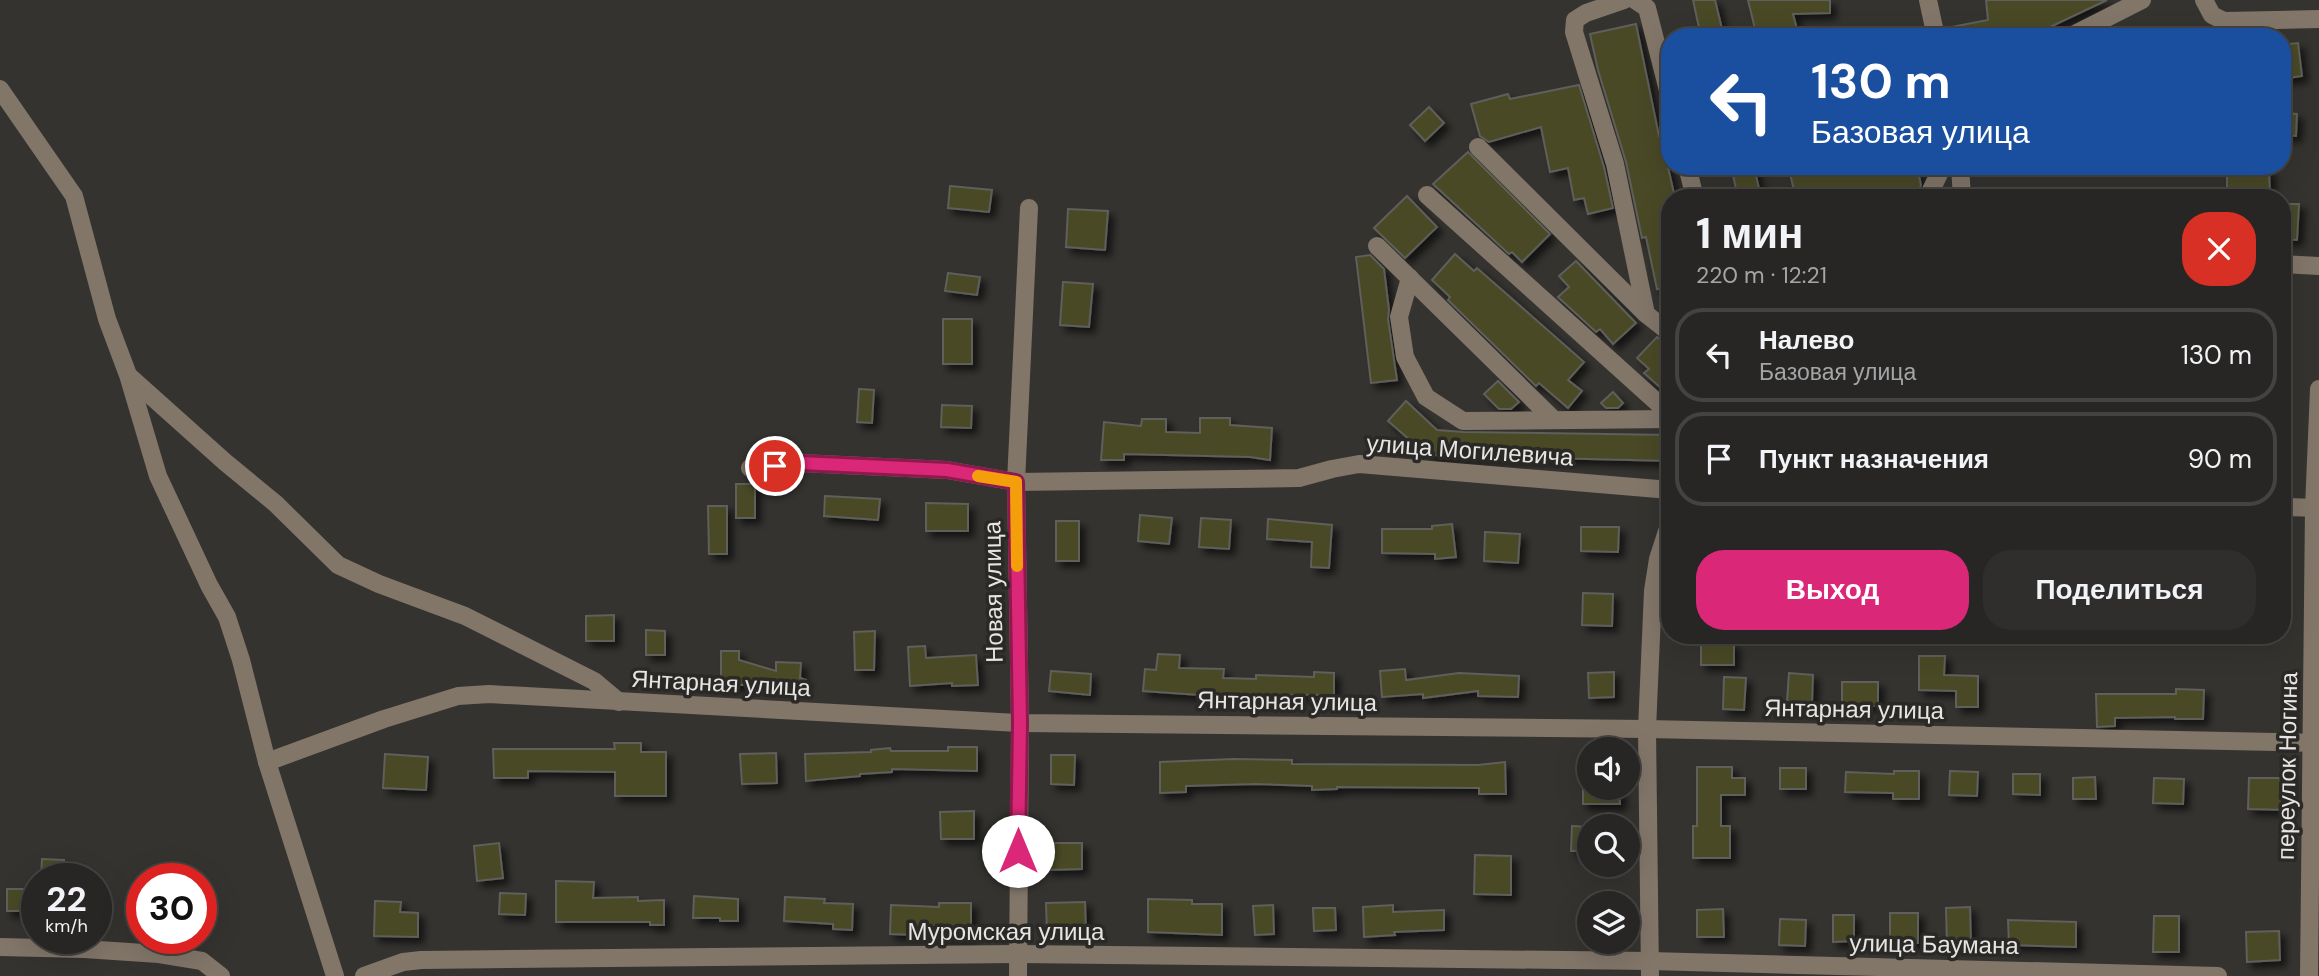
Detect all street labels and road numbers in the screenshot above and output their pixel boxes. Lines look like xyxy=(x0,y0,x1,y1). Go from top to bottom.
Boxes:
street label: улица Могилевича xyxy=(1365,427,1575,473)
street label: Новая улица xyxy=(976,520,1010,663)
street label: Янтарная улица xyxy=(630,663,812,703)
street label: переулок Ногина xyxy=(2270,671,2304,860)
street label: Янтарная улица xyxy=(1197,684,1378,718)
street label: Янтарная улица xyxy=(1764,692,1945,726)
street label: Муромская улица xyxy=(908,916,1105,947)
street label: улица Баумана xyxy=(1849,927,2020,961)

